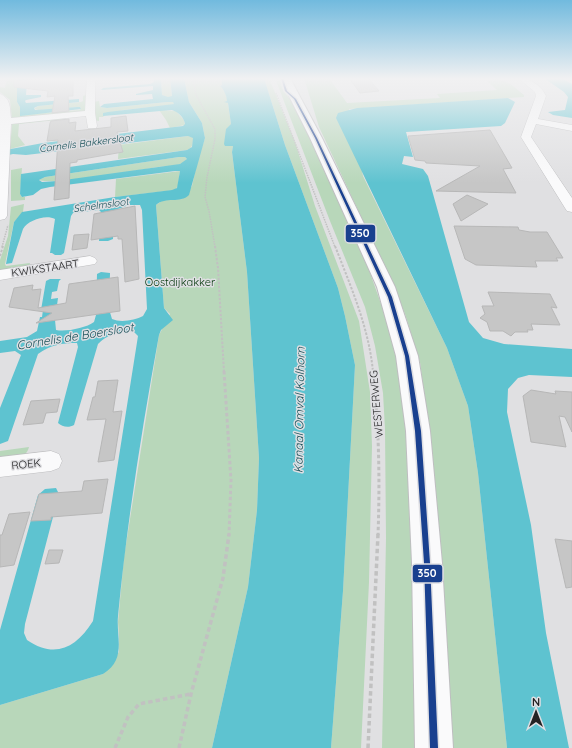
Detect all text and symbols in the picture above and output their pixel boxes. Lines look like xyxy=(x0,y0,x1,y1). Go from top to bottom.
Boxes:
water label: Cornelis Bakkersloot xyxy=(38,131,135,155)
water label: Schelmsloot xyxy=(72,194,131,215)
line badge: 350 xyxy=(345,224,376,243)
text: 350 xyxy=(351,226,370,240)
street label: KWIKSTAART xyxy=(10,256,80,280)
park label: Oostdijkakker xyxy=(145,275,216,289)
water label: Cornelis de Boersloot xyxy=(15,319,136,353)
water label: Kanaal Omval Kolhorn xyxy=(290,346,308,473)
street label: WESTERWEG xyxy=(366,370,386,438)
street label: ROEK xyxy=(11,456,41,472)
line badge: 350 xyxy=(412,564,443,583)
text: 350 xyxy=(418,566,437,580)
north arrow xyxy=(516,692,556,732)
text: N xyxy=(532,695,540,709)

